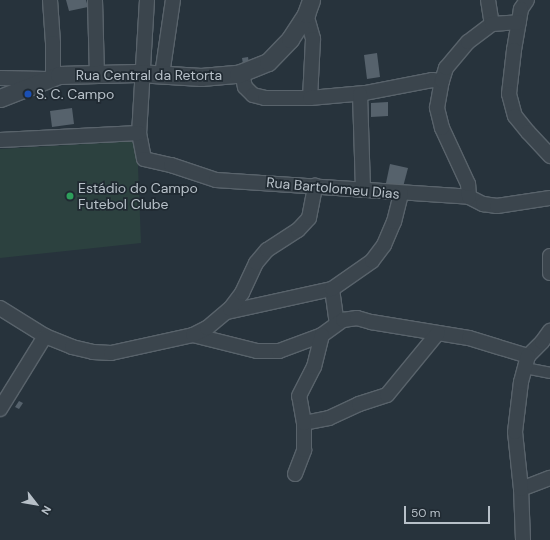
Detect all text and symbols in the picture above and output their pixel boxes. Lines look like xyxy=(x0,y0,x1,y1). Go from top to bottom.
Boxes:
street label: Rua Central da Retorta xyxy=(76,67,222,83)
place label: S. C. Campo xyxy=(36,86,114,102)
marker: S. C. Campo xyxy=(23,89,33,99)
street label: Rua Bartolomeu Dias xyxy=(266,174,400,202)
place label: Estádio do Campo Futebol Clube xyxy=(78,180,198,212)
marker: Estádio do Campo Futebol Clube xyxy=(65,191,75,201)
north arrow xyxy=(16,484,56,524)
scale bar xyxy=(406,498,492,524)
text: N xyxy=(38,503,54,517)
text: 50 m xyxy=(411,505,440,521)

